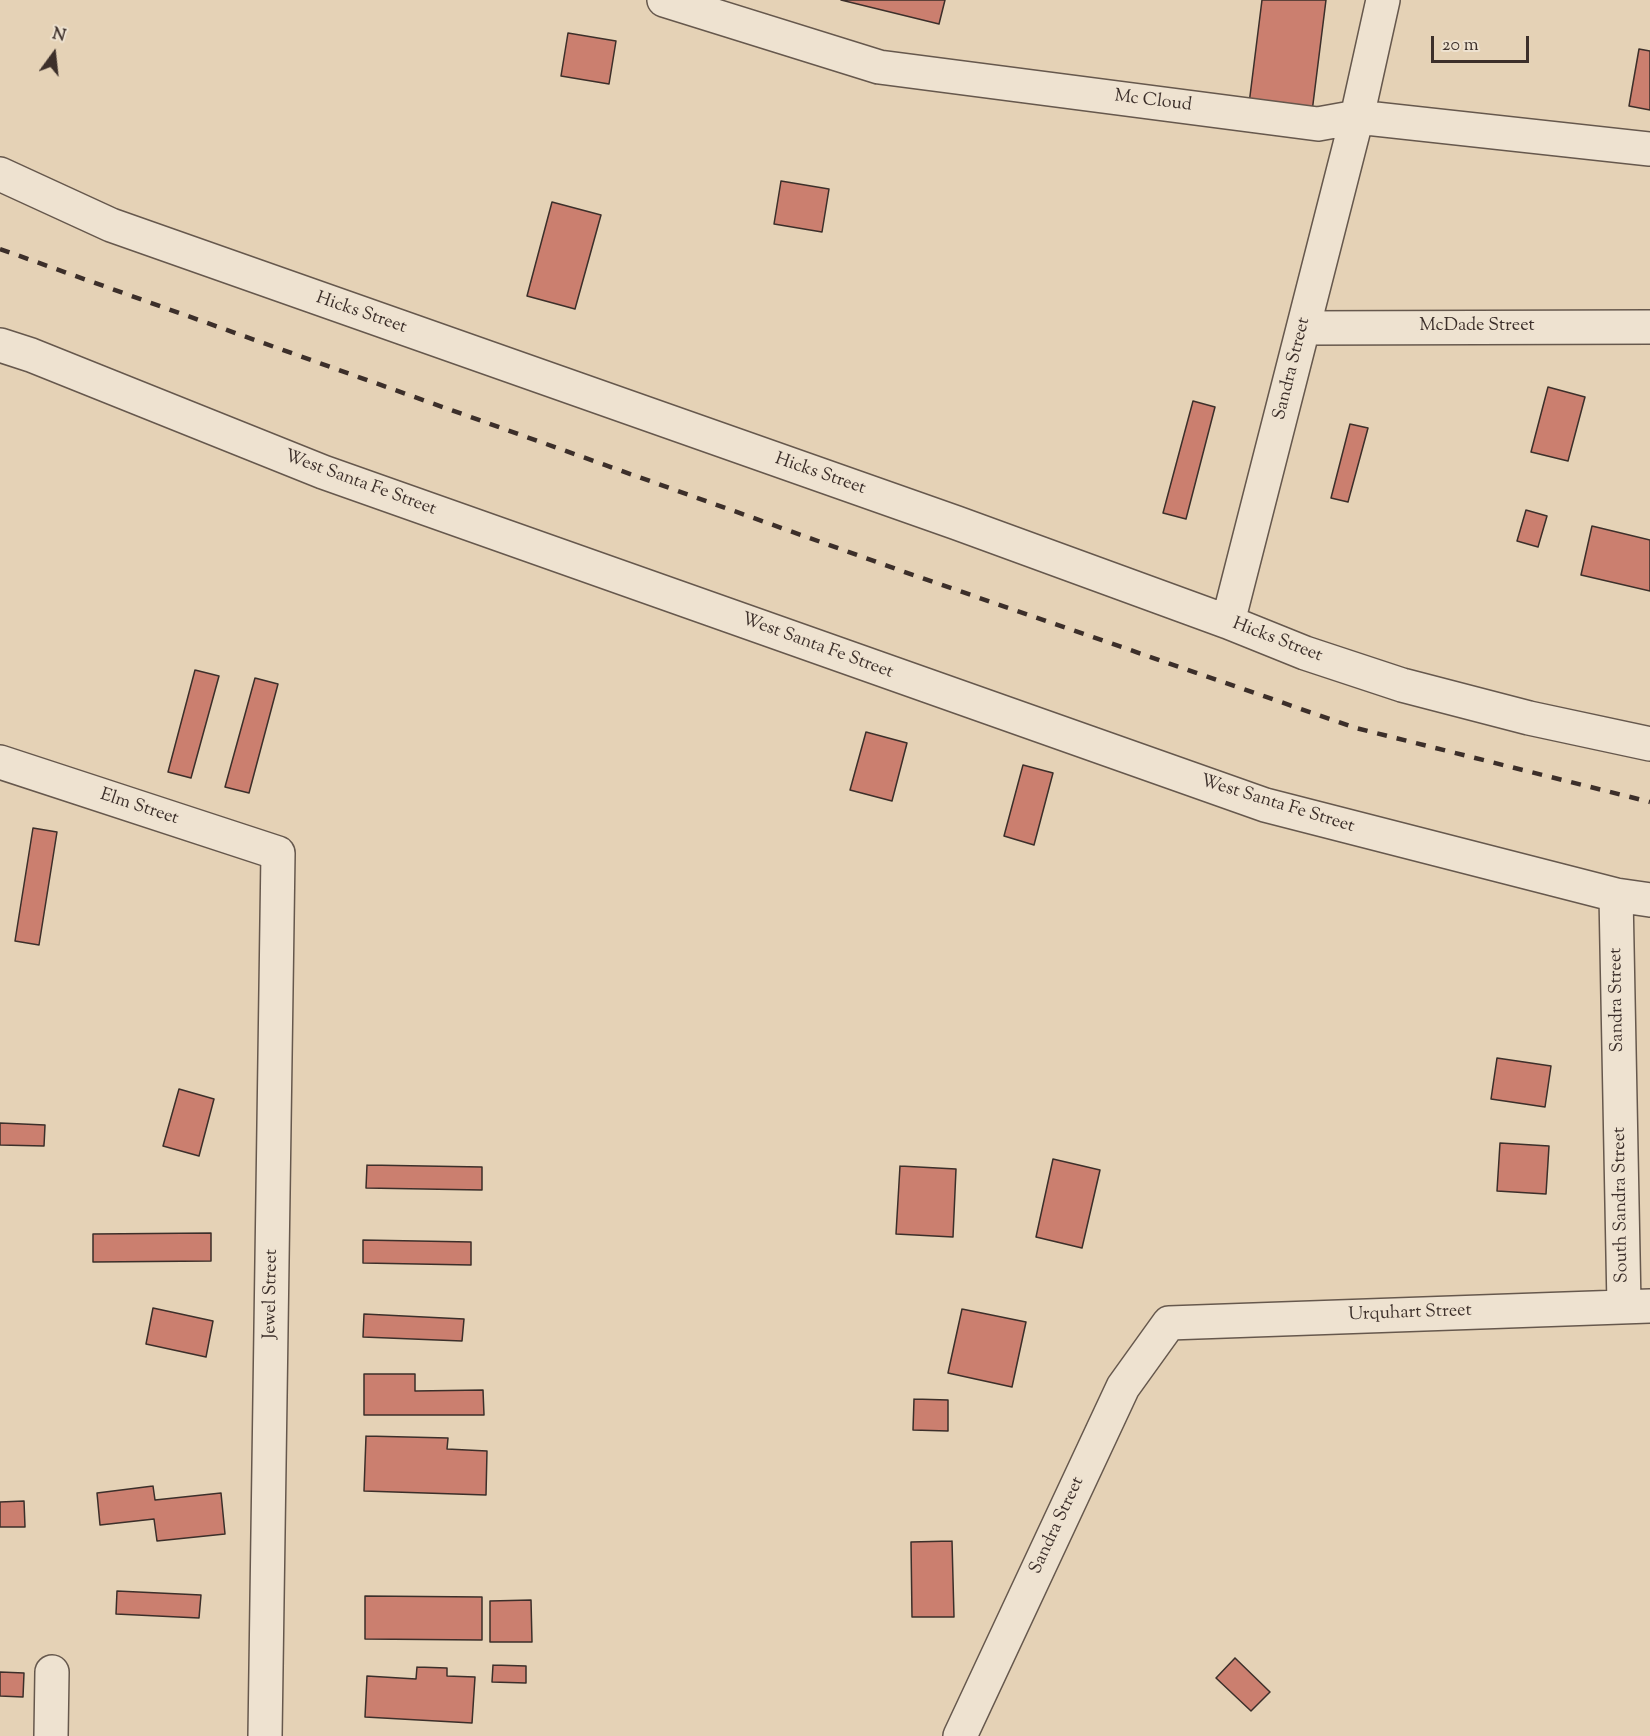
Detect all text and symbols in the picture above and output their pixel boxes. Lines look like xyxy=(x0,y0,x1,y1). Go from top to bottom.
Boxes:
text: N xyxy=(50,23,68,49)
north arrow xyxy=(24,24,84,84)
scale bar xyxy=(1434,24,1532,62)
text: 20 m xyxy=(1442,33,1479,59)
street label: Mc Cloud xyxy=(1113,87,1193,117)
street label: Hicks Street xyxy=(313,288,409,340)
street label: Sandra Street xyxy=(1270,316,1316,422)
street label: McDade Street xyxy=(1419,316,1535,338)
street label: West Santa Fe Street xyxy=(281,447,439,521)
street label: Hicks Street xyxy=(772,449,868,501)
street label: West Santa Fe Street xyxy=(738,610,896,684)
street label: Hicks Street xyxy=(1229,614,1325,668)
street label: West Santa Fe Street xyxy=(1197,771,1357,839)
street label: Elm Street xyxy=(97,785,181,831)
street label: Sandra Street xyxy=(1606,947,1630,1053)
street label: South Sandra Street xyxy=(1610,1127,1634,1283)
street label: Jewel Street xyxy=(260,1249,284,1339)
street label: Urquhart Street xyxy=(1348,1301,1472,1327)
street label: Sandra Street xyxy=(1026,1474,1090,1578)

